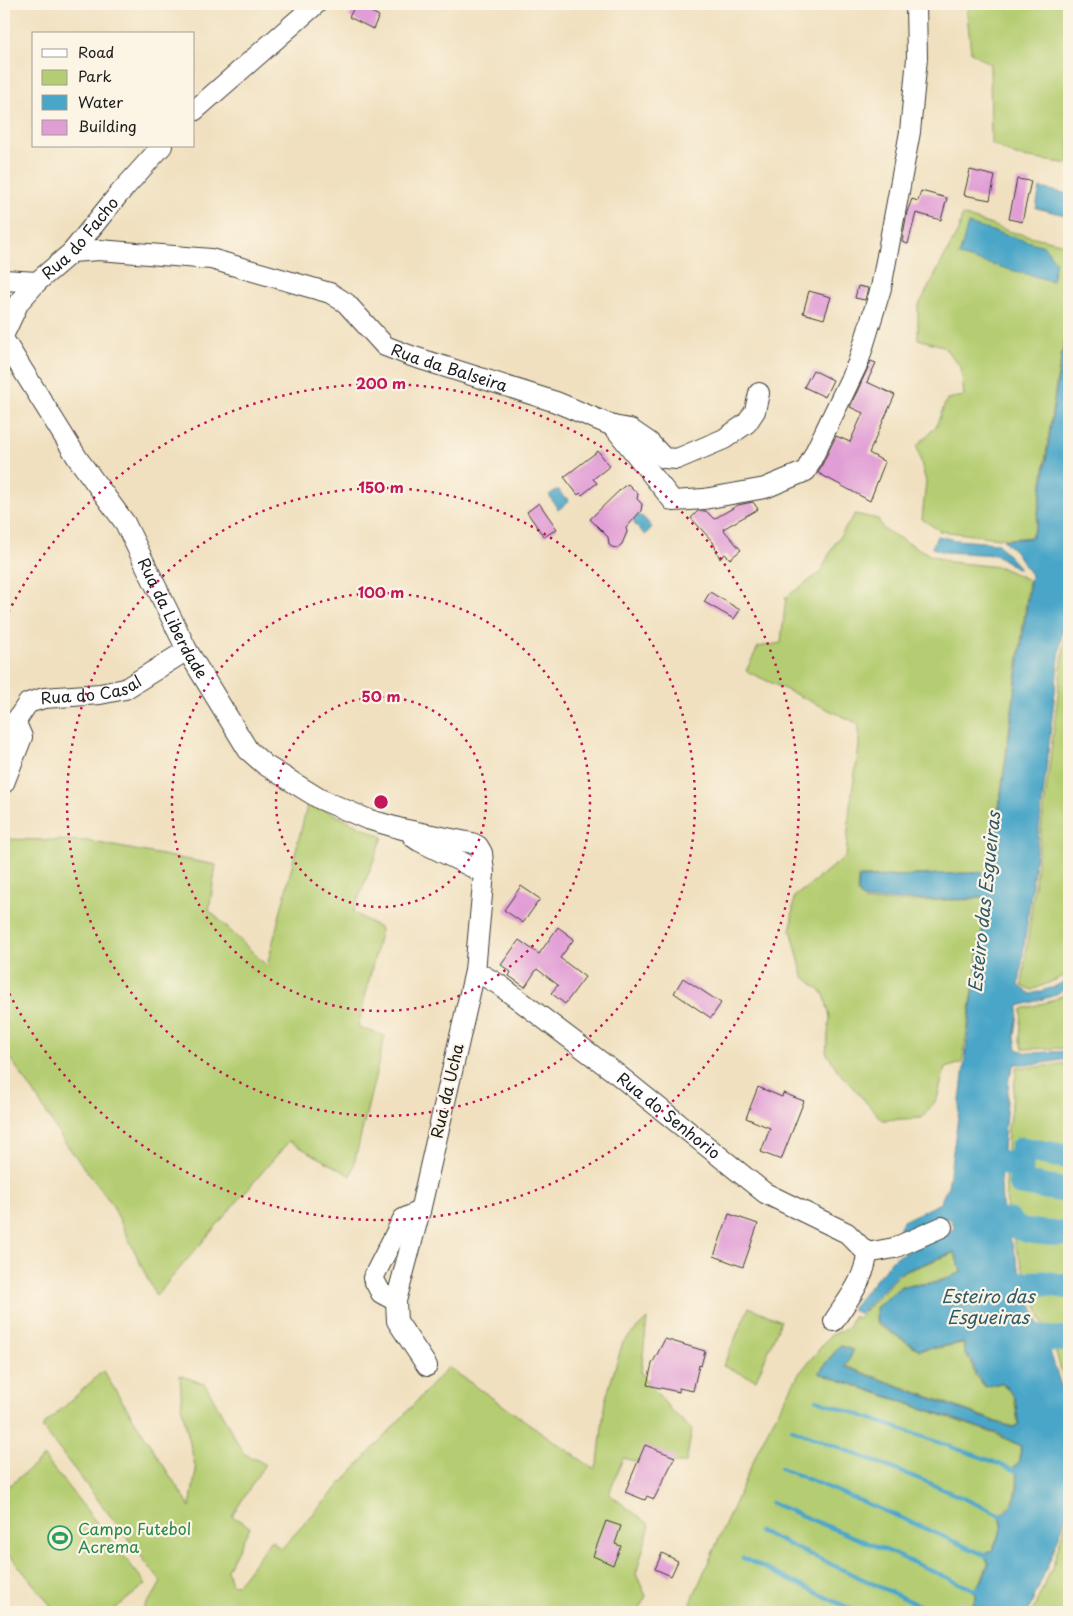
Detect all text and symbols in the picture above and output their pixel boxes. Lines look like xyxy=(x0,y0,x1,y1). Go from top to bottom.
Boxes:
legend xyxy=(32,32,195,148)
text: Road xyxy=(78,40,114,63)
text: Park xyxy=(78,64,112,87)
text: Water xyxy=(78,90,123,113)
text: Building xyxy=(78,114,137,137)
street label: Rua do Facho xyxy=(36,191,123,284)
street label: Rua da Balseira xyxy=(388,336,511,397)
text: 200 m xyxy=(356,371,406,394)
text: 150 m xyxy=(358,475,404,498)
street label: Rua da Liberdade xyxy=(133,553,215,683)
text: 100 m xyxy=(358,580,404,603)
street label: Rua do Casal xyxy=(40,669,146,709)
text: 50 m xyxy=(362,684,400,707)
centre of rings xyxy=(372,793,390,811)
water label: Esteiro das Esgueiras xyxy=(961,808,1007,994)
street label: Rua da Ucha xyxy=(423,1041,469,1140)
street label: Rua do Senhorio xyxy=(612,1066,726,1164)
water label: Esteiro das Esgueiras xyxy=(941,1282,1037,1330)
place label: Campo Futebol Acrema xyxy=(78,1516,191,1558)
sports icon: Campo Futebol Acrema xyxy=(47,1525,73,1551)

